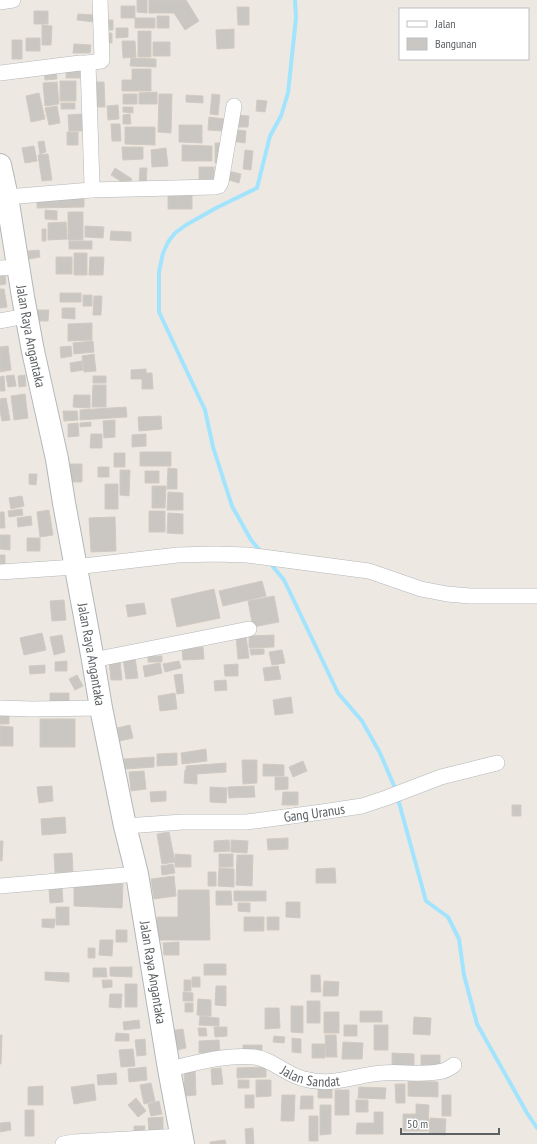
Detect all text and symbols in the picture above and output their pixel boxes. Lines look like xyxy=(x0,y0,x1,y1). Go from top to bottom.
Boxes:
legend xyxy=(399,8,529,60)
text: Jalan xyxy=(434,16,456,31)
text: Bangunan xyxy=(435,36,476,51)
street label: Jalan Raya Angantaka xyxy=(12,283,50,389)
street label: Jalan Raya Angantaka xyxy=(73,601,109,707)
street label: Gang Uranus xyxy=(283,800,346,826)
street label: Jalan Raya Angantaka xyxy=(136,919,170,1025)
street label: Jalan Sandat xyxy=(277,1061,341,1091)
scale bar xyxy=(401,1110,499,1136)
text: 50 m xyxy=(407,1116,428,1131)

